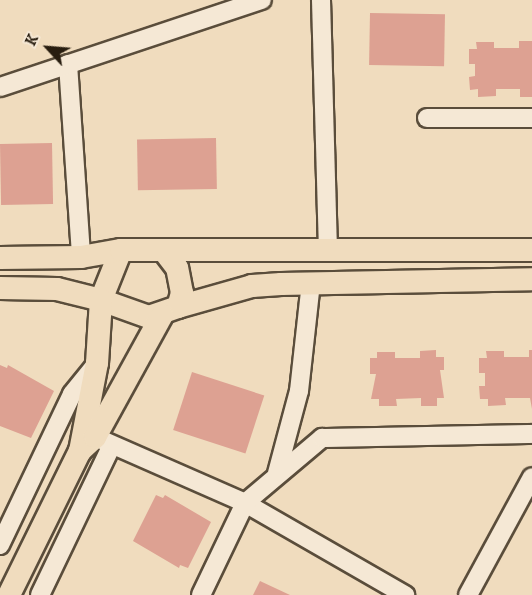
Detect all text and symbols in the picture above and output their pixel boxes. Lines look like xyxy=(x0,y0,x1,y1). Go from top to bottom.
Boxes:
north arrow xyxy=(18,18,78,78)
text: K xyxy=(20,31,44,50)

